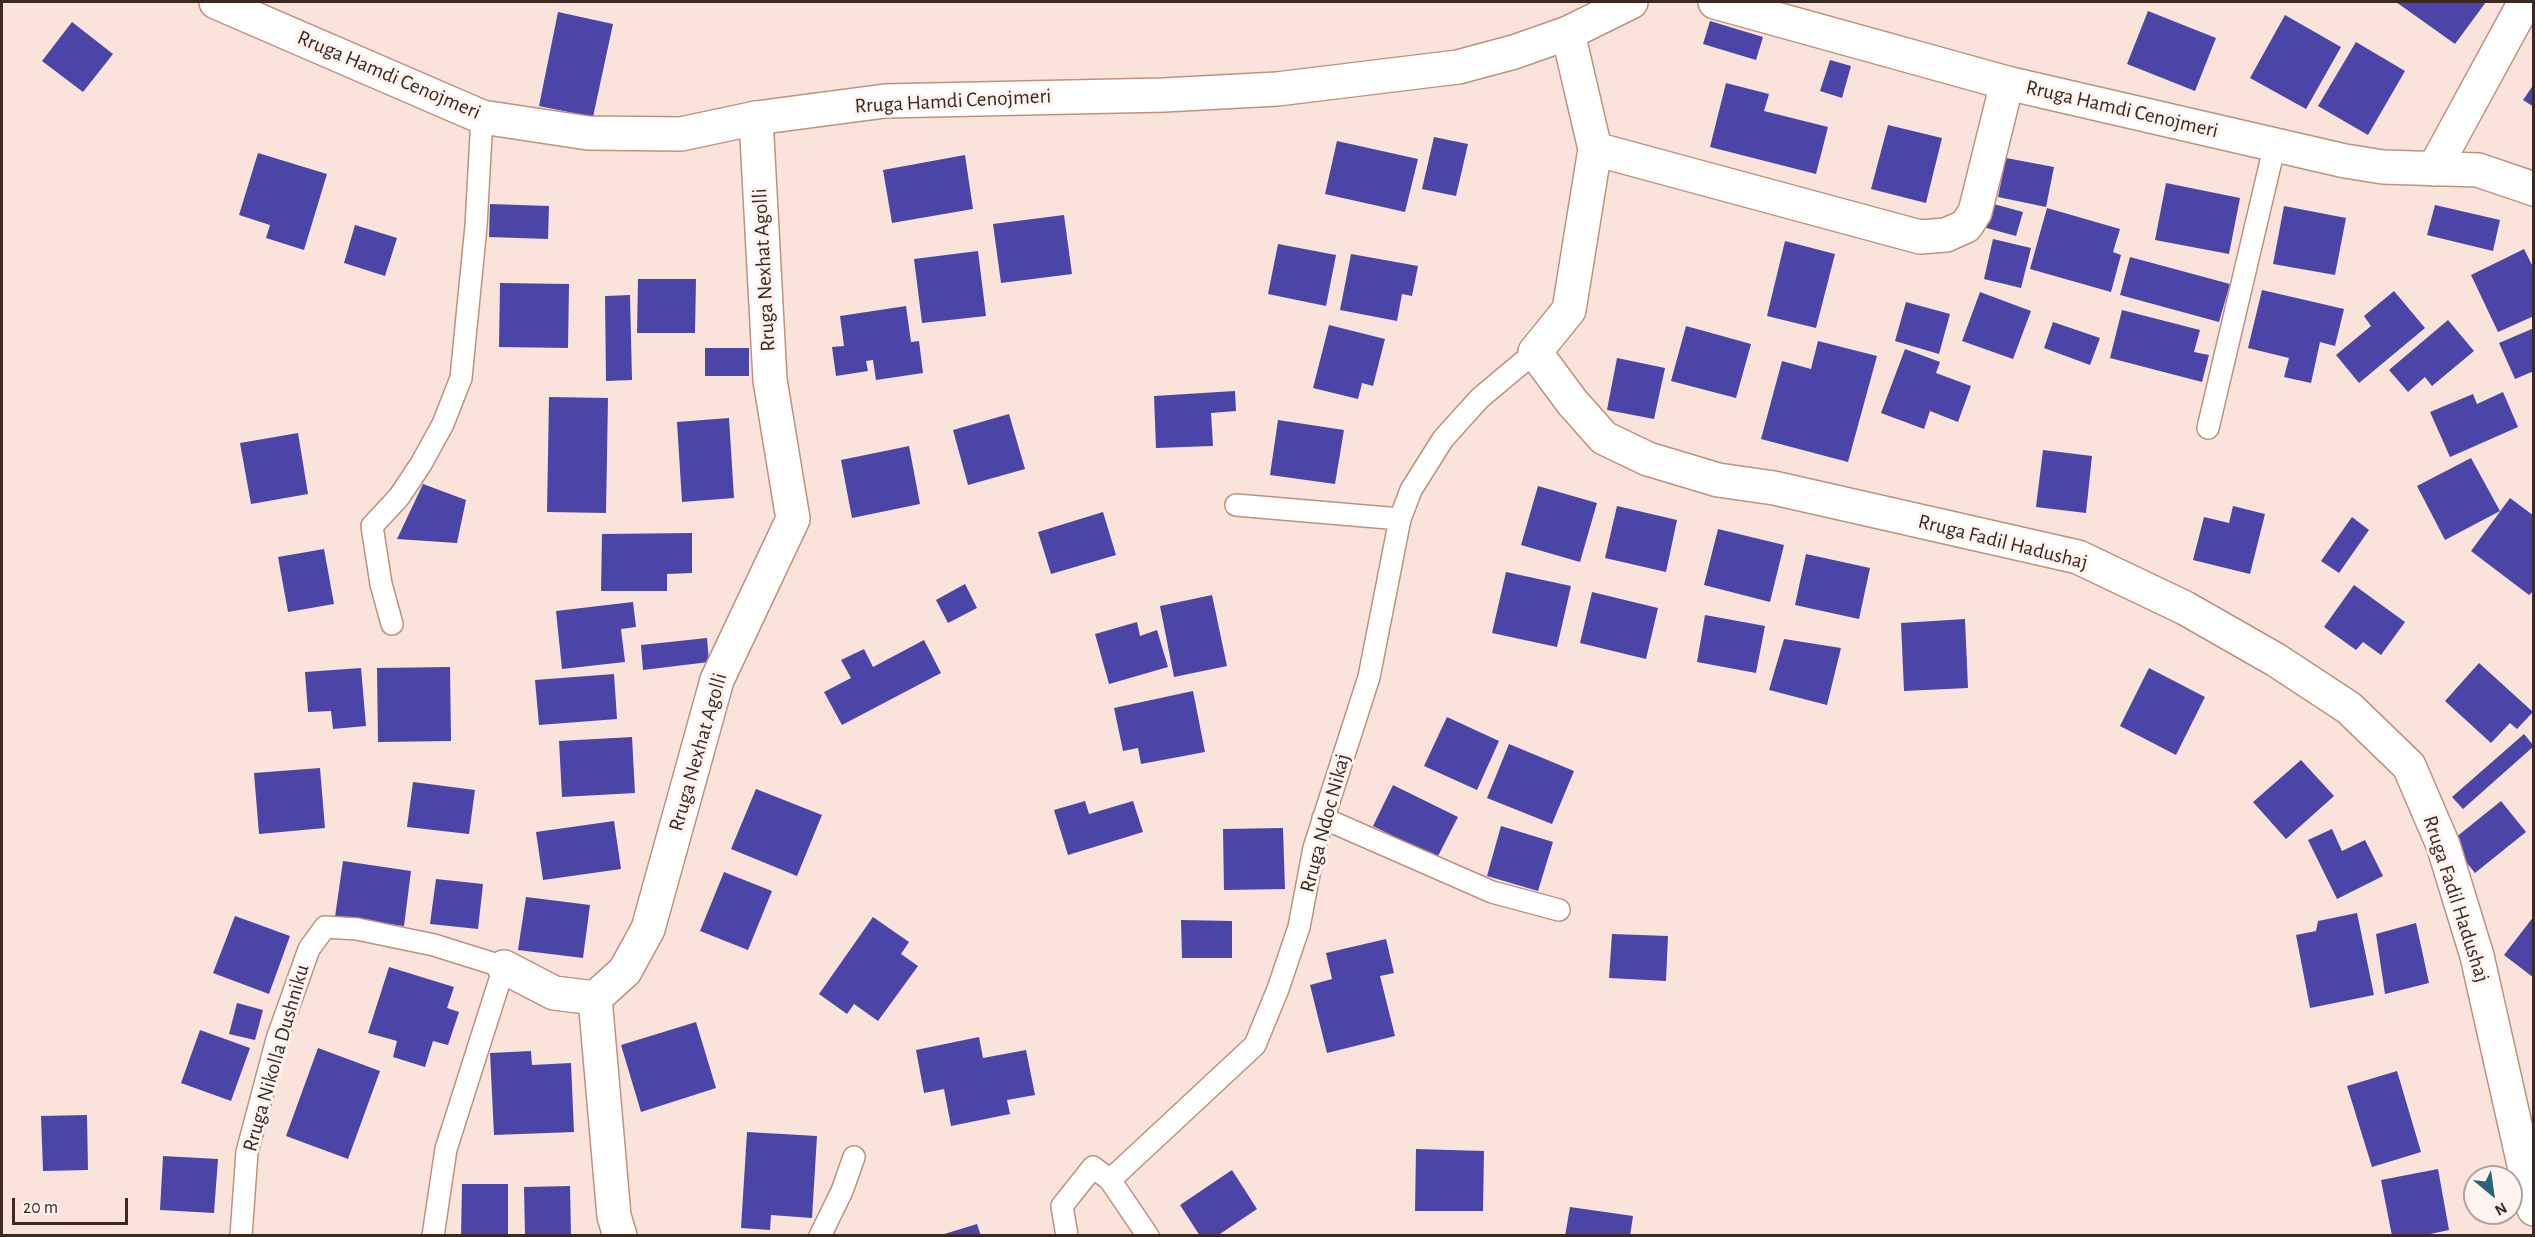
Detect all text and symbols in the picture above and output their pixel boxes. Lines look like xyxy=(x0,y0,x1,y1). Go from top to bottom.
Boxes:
street label: Rruga Hamdi Cenojmeri xyxy=(293,25,485,125)
street label: Rruga Hamdi Cenojmeri xyxy=(2023,75,2221,143)
street label: Rruga Hamdi Cenojmeri xyxy=(854,83,1052,119)
street label: Rruga Nexhat Agolli xyxy=(747,188,781,352)
street label: Rruga Fadil Hadushaj xyxy=(1916,509,2090,575)
street label: Rruga Nexhat Agolli xyxy=(663,670,733,834)
street label: Rruga Ndoc Nikaj xyxy=(1294,751,1356,895)
street label: Rruga Fadil Hadushaj xyxy=(2417,812,2495,986)
street label: Rruga Nikolla Dushniku xyxy=(237,962,315,1154)
north arrow xyxy=(2463,1165,2523,1225)
scale bar xyxy=(15,1186,130,1224)
text: 20 m xyxy=(23,1199,58,1217)
text: N xyxy=(2492,1199,2510,1219)

